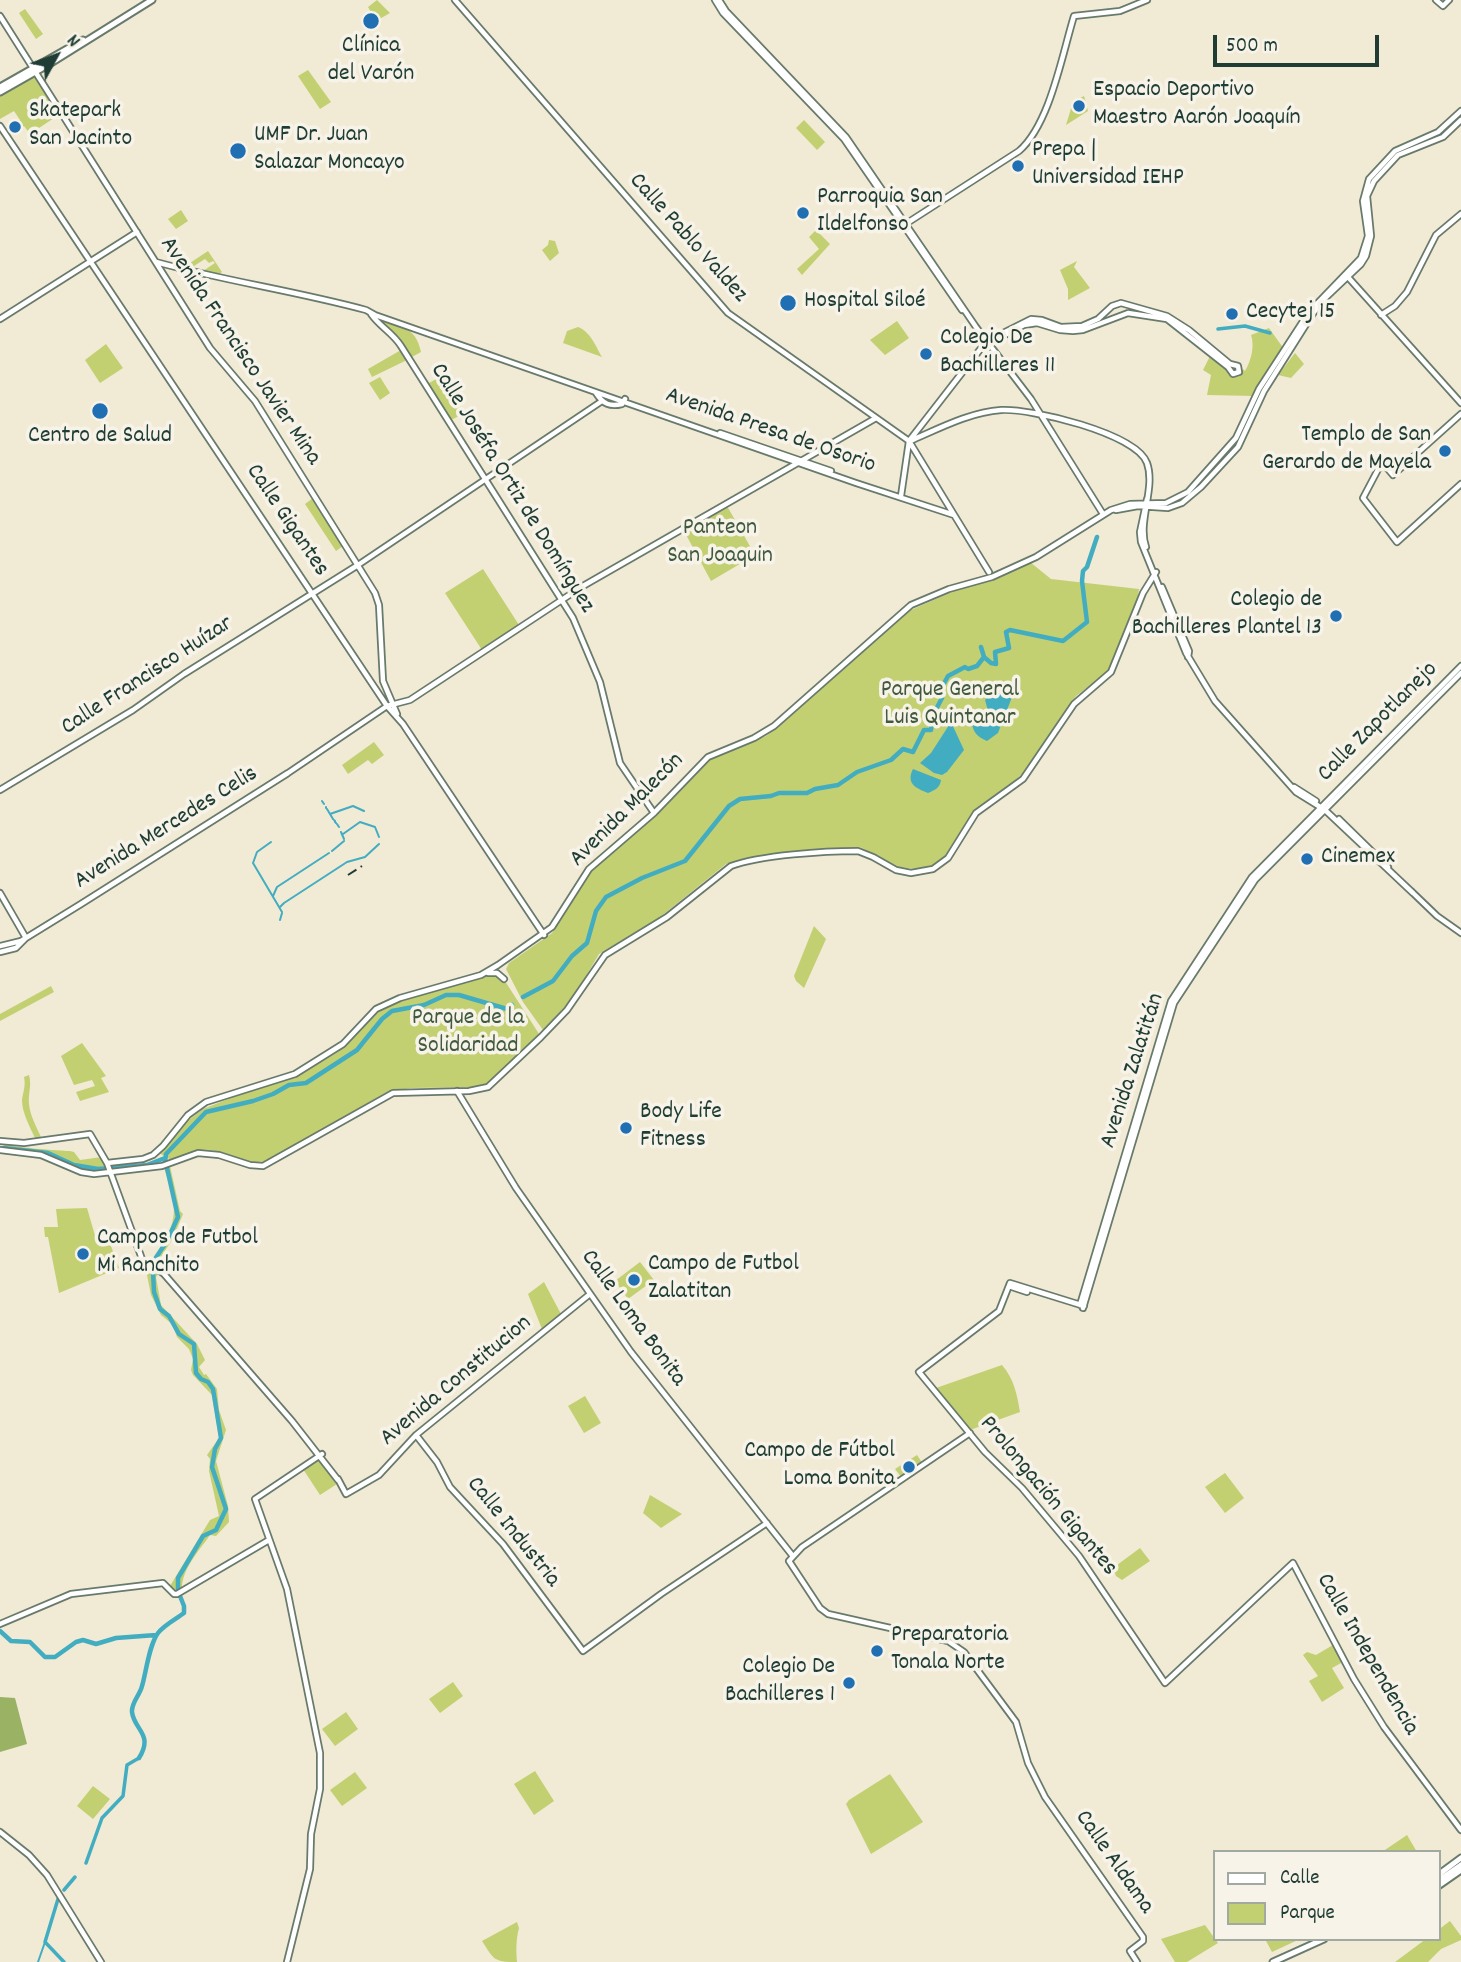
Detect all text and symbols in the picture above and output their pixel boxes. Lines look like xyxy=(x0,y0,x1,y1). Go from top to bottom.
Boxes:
marker: Clínica del Varón xyxy=(361,11,381,31)
north arrow xyxy=(21,21,91,91)
scale bar xyxy=(1216,21,1382,65)
text: N xyxy=(59,29,85,54)
text: 500 m xyxy=(1226,32,1278,62)
place label: Clínica del Varón xyxy=(328,34,414,90)
place label: Espacio Deportivo Maestro Aarón Joaquín xyxy=(1093,78,1301,134)
marker: Espacio Deportivo Maestro Aarón Joaquín xyxy=(1071,98,1087,114)
place label: Skatepark San Jacinto xyxy=(29,99,132,155)
marker: Skatepark San Jacinto xyxy=(7,119,23,135)
place label: UMF Dr. Juan Salazar Moncayo xyxy=(254,123,405,179)
place label: Prepa | Universidad IEHP xyxy=(1032,138,1184,194)
marker: UMF Dr. Juan Salazar Moncayo xyxy=(228,141,248,161)
marker: Prepa | Universidad IEHP xyxy=(1010,158,1026,174)
street label: Calle Pablo Valdez xyxy=(621,168,753,310)
place label: Parroquia San Ildelfonso xyxy=(817,185,943,241)
marker: Parroquia San Ildelfonso xyxy=(795,205,811,221)
street label: Avenida Francisco Javier Mina xyxy=(152,232,326,472)
place label: Hospital Siloé xyxy=(804,289,926,317)
marker: Hospital Siloé xyxy=(778,293,798,313)
place label: Cecytej 15 xyxy=(1246,300,1335,328)
marker: Cecytej 15 xyxy=(1224,306,1240,322)
place label: Colegio De Bachilleres 11 xyxy=(940,326,1055,382)
marker: Colegio De Bachilleres 11 xyxy=(918,346,934,362)
street label: Calle Joséfa Ortiz de Domínguez xyxy=(422,359,600,619)
street label: Avenida Presa de Osorio xyxy=(661,383,879,481)
marker: Centro de Salud xyxy=(90,401,110,421)
place label: Templo de San Gerardo de Mayela xyxy=(1262,423,1431,479)
place label: Centro de Salud xyxy=(28,424,172,452)
marker: Templo de San Gerardo de Mayela xyxy=(1437,443,1453,459)
street label: Calle Gigantes xyxy=(238,459,334,583)
park label: Panteon San Joaquin xyxy=(667,516,773,572)
place label: Colegio de Bachilleres Plantel 13 xyxy=(1132,588,1322,644)
marker: Colegio de Bachilleres Plantel 13 xyxy=(1328,608,1344,624)
street label: Calle Francisco Huízar xyxy=(57,611,239,743)
street label: Calle Zapotlanejo xyxy=(1313,657,1445,789)
park label: Parque General Luis Quintanar xyxy=(881,678,1019,734)
street label: Avenida Malecón xyxy=(565,748,691,874)
street label: Avenida Mercedes Celis xyxy=(70,761,264,897)
place label: Cinemex xyxy=(1321,845,1395,873)
marker: Cinemex xyxy=(1299,851,1315,867)
street label: Avenida Zalatitán xyxy=(1095,990,1173,1152)
park label: Parque de la Solidaridad xyxy=(412,1006,524,1062)
place label: Body Life Fitness xyxy=(640,1100,722,1156)
marker: Body Life Fitness xyxy=(618,1120,634,1136)
place label: Campos de Futbol Mi Ranchito xyxy=(97,1226,258,1282)
street label: Calle Loma Bonita xyxy=(573,1245,691,1393)
marker: Campos de Futbol Mi Ranchito xyxy=(75,1246,91,1262)
place label: Campo de Futbol Zalatitan xyxy=(648,1252,799,1308)
marker: Campo de Futbol Zalatitan xyxy=(626,1272,642,1288)
street label: Avenida Constitucion xyxy=(375,1310,539,1454)
street label: Prolongación Gigantes xyxy=(972,1411,1122,1583)
place label: Campo de Fútbol Loma Bonita xyxy=(744,1439,895,1495)
marker: Campo de Fútbol Loma Bonita xyxy=(901,1459,917,1475)
street label: Calle Industria xyxy=(459,1472,565,1594)
street label: Calle Independencia xyxy=(1308,1569,1424,1741)
place label: Preparatoria Tonala Norte xyxy=(891,1623,1008,1679)
marker: Preparatoria Tonala Norte xyxy=(869,1643,885,1659)
place label: Colegio De Bachilleres 1 xyxy=(725,1655,835,1711)
marker: Colegio De Bachilleres 1 xyxy=(841,1675,857,1691)
street label: Calle Aldama xyxy=(1067,1806,1159,1920)
legend xyxy=(1212,1850,1440,1941)
text: Calle xyxy=(1280,1864,1319,1894)
text: Parque xyxy=(1280,1899,1335,1929)

